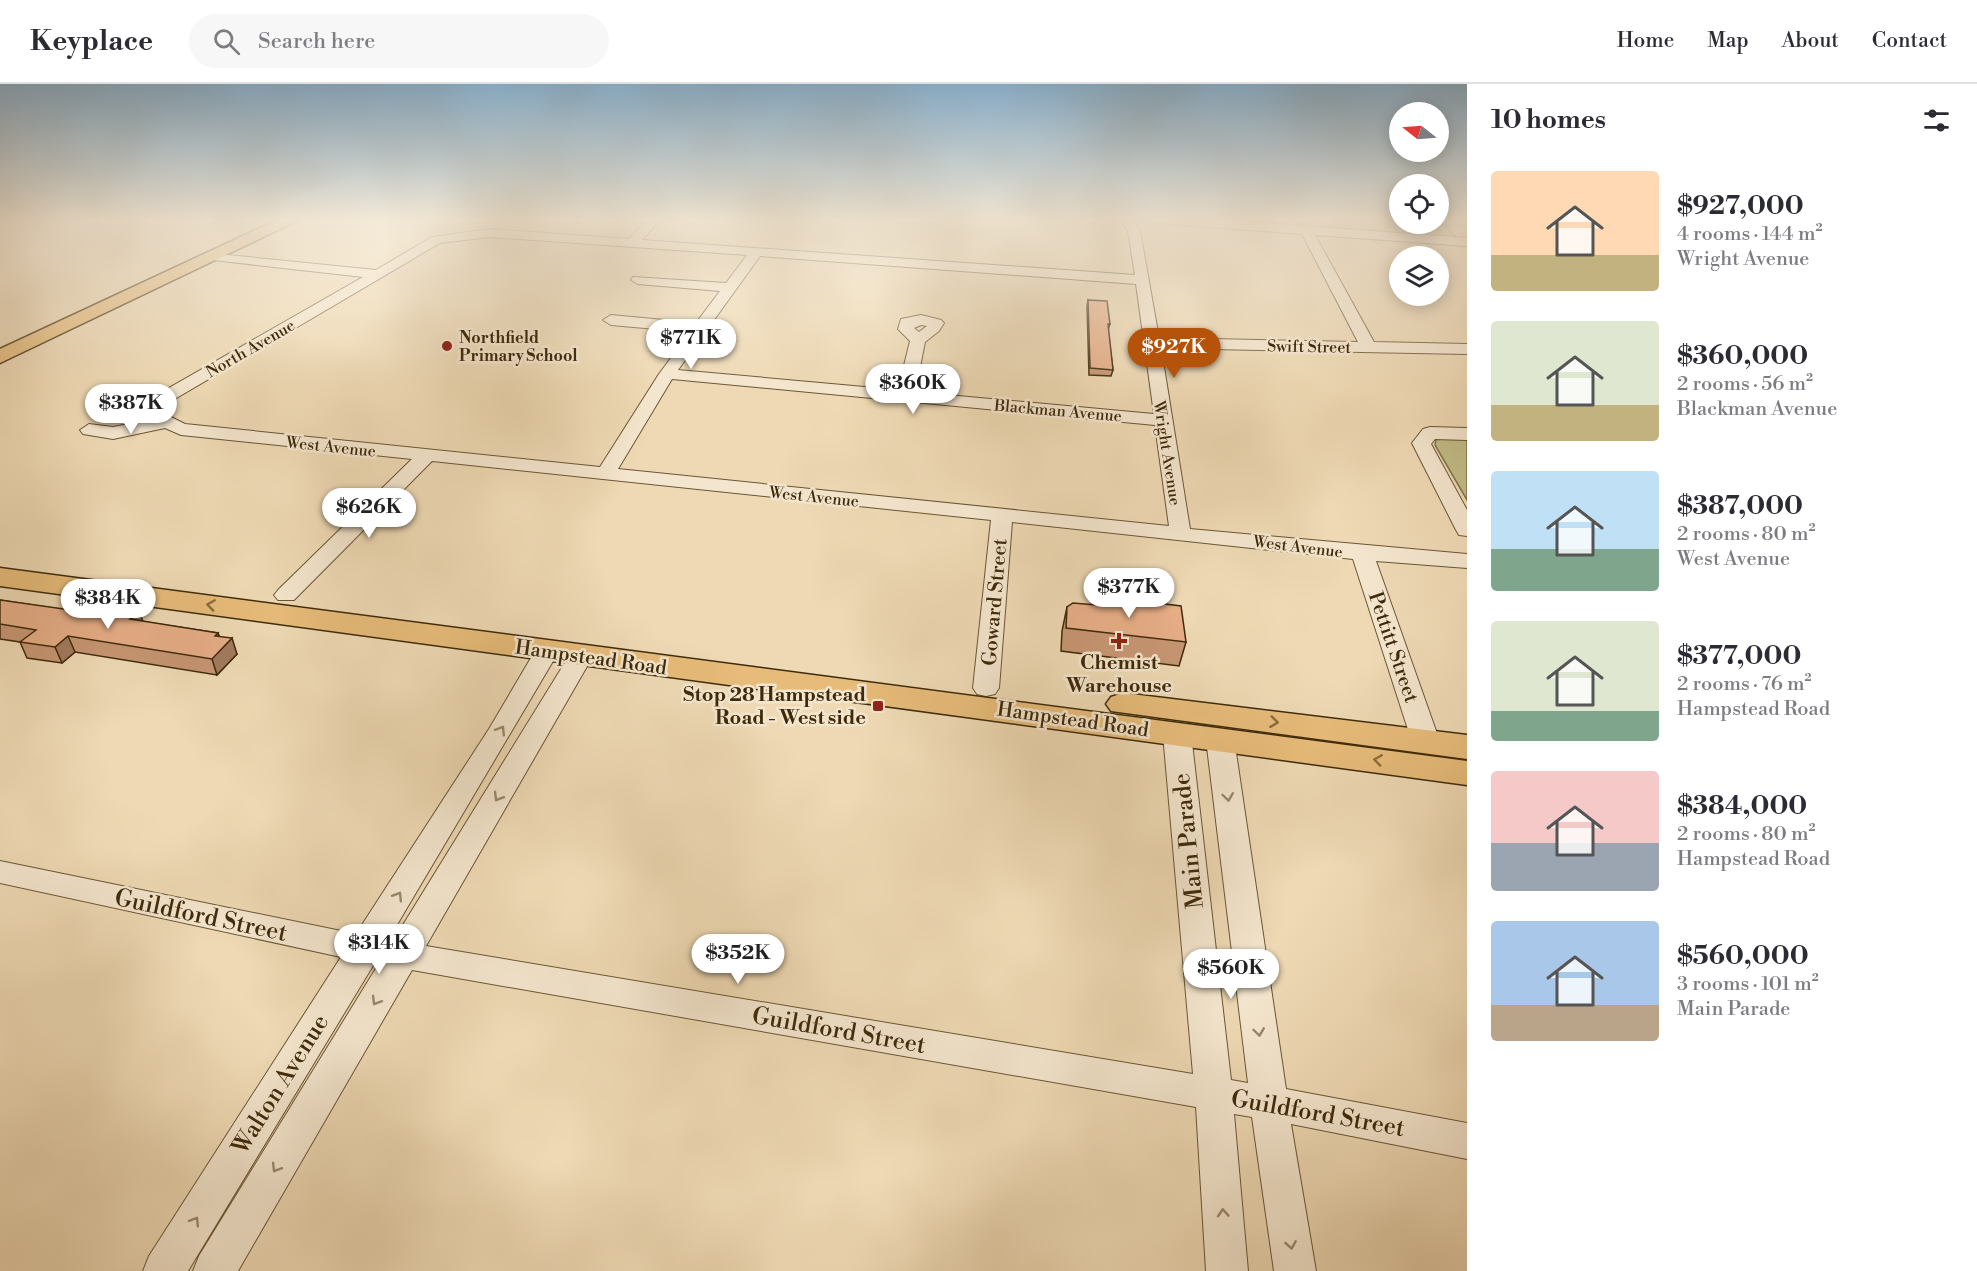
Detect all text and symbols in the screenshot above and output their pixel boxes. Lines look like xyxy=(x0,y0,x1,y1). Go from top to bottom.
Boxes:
search box xyxy=(189,14,609,68)
text: Keyplace xyxy=(30,24,153,59)
icon: search xyxy=(210,25,243,58)
text: Search here xyxy=(258,28,375,55)
text: Home xyxy=(1617,28,1674,54)
text: Map xyxy=(1707,28,1749,54)
text: About xyxy=(1782,28,1839,54)
text: Contact xyxy=(1872,28,1947,54)
north arrow xyxy=(1389,102,1449,162)
map controls xyxy=(1389,102,1449,306)
text: 10 homes xyxy=(1491,104,1606,136)
icon: filters xyxy=(1920,104,1953,137)
button: locate xyxy=(1389,174,1449,234)
text: $927,000 xyxy=(1677,190,1804,222)
icon: home xyxy=(1539,195,1611,267)
text: 4 rooms · 144 m² xyxy=(1677,222,1822,247)
button: layers xyxy=(1389,246,1449,306)
text: Wright Avenue xyxy=(1677,247,1809,272)
street label: North Avenue xyxy=(202,315,299,382)
pin: $771K xyxy=(649,319,733,370)
text: $771K xyxy=(660,326,722,351)
place label: Northfield Primary School xyxy=(459,328,578,366)
pin: $927K xyxy=(1132,328,1216,379)
text: $927K xyxy=(1142,335,1206,360)
street label: Swift Street xyxy=(1267,336,1351,358)
marker: Northfield Primary School xyxy=(440,339,454,353)
text: $360,000 xyxy=(1677,340,1808,372)
icon: home xyxy=(1539,345,1611,417)
pin: $360K xyxy=(871,364,955,415)
text: $360K xyxy=(879,371,947,396)
text: 2 rooms · 56 m² xyxy=(1677,372,1813,397)
pin: $387K xyxy=(89,384,173,435)
text: $387K xyxy=(99,391,163,416)
street label: Blackman Avenue xyxy=(992,395,1123,427)
text: Blackman Avenue xyxy=(1677,397,1837,422)
street label: Wright Avenue xyxy=(1149,398,1185,507)
street label: West Avenue xyxy=(284,432,377,462)
street label: West Avenue xyxy=(767,482,860,512)
pin: $626K xyxy=(327,488,411,539)
text: $387,000 xyxy=(1677,490,1803,522)
text: $626K xyxy=(336,495,402,520)
icon: home xyxy=(1539,495,1611,567)
text: 2 rooms · 80 m² xyxy=(1677,522,1815,547)
street label: West Avenue xyxy=(1251,531,1344,562)
street label: Goward Street xyxy=(977,537,1014,667)
text: West Avenue xyxy=(1677,547,1790,572)
pin: $377K xyxy=(1087,568,1171,619)
text: $377K xyxy=(1097,575,1161,600)
pin: $384K xyxy=(66,579,150,630)
text: $384K xyxy=(75,586,141,611)
street label: Pettitt Street xyxy=(1362,589,1423,706)
one-way arrow xyxy=(206,599,215,612)
marker: Chemist Warehouse xyxy=(1112,634,1126,648)
street label: Hampstead Road xyxy=(513,635,669,682)
text: $377,000 xyxy=(1677,640,1801,672)
icon: home xyxy=(1539,645,1611,717)
place label: Chemist Warehouse xyxy=(1065,651,1172,699)
text: 2 rooms · 76 m² xyxy=(1677,672,1811,697)
place label: Stop 28 Hampstead Road - West side xyxy=(683,683,866,731)
street label: Hampstead Road xyxy=(995,697,1151,744)
text: Hampstead Road xyxy=(1677,697,1830,722)
marker: Stop 28 Hampstead Road - West side xyxy=(871,699,885,713)
one-way arrow xyxy=(1269,715,1278,727)
one-way arrow xyxy=(494,726,506,736)
one-way arrow xyxy=(1373,755,1382,767)
street label: Main Parade xyxy=(1167,772,1211,910)
text: $384,000 xyxy=(1677,790,1807,822)
one-way arrow xyxy=(494,791,506,801)
one-way arrow xyxy=(1221,792,1234,801)
icon: home xyxy=(1539,795,1611,867)
text: 2 rooms · 80 m² xyxy=(1677,822,1815,847)
text: Hampstead Road xyxy=(1677,847,1830,872)
street label: Guildford Street xyxy=(112,883,290,949)
one-way arrow xyxy=(390,891,401,902)
pin: $314K xyxy=(337,924,421,975)
text: $314K xyxy=(348,931,410,956)
pin: $352K xyxy=(696,934,780,985)
text: $560,000 xyxy=(1677,940,1809,972)
text: $352K xyxy=(705,941,771,966)
icon: home xyxy=(1539,945,1611,1017)
pin: $560K xyxy=(1189,949,1273,1000)
text: $560K xyxy=(1197,956,1265,981)
text: 3 rooms · 101 m² xyxy=(1677,972,1819,997)
one-way arrow xyxy=(372,995,384,1005)
text: Main Parade xyxy=(1677,997,1790,1022)
street label: Guildford Street xyxy=(750,1001,928,1061)
street label: Walton Avenue xyxy=(225,1009,336,1161)
one-way arrow xyxy=(1253,1027,1265,1036)
street label: Guildford Street xyxy=(1229,1084,1407,1144)
one-way arrow xyxy=(272,1162,283,1172)
one-way arrow xyxy=(1217,1208,1230,1217)
one-way arrow xyxy=(187,1217,199,1227)
one-way arrow xyxy=(1284,1240,1297,1250)

